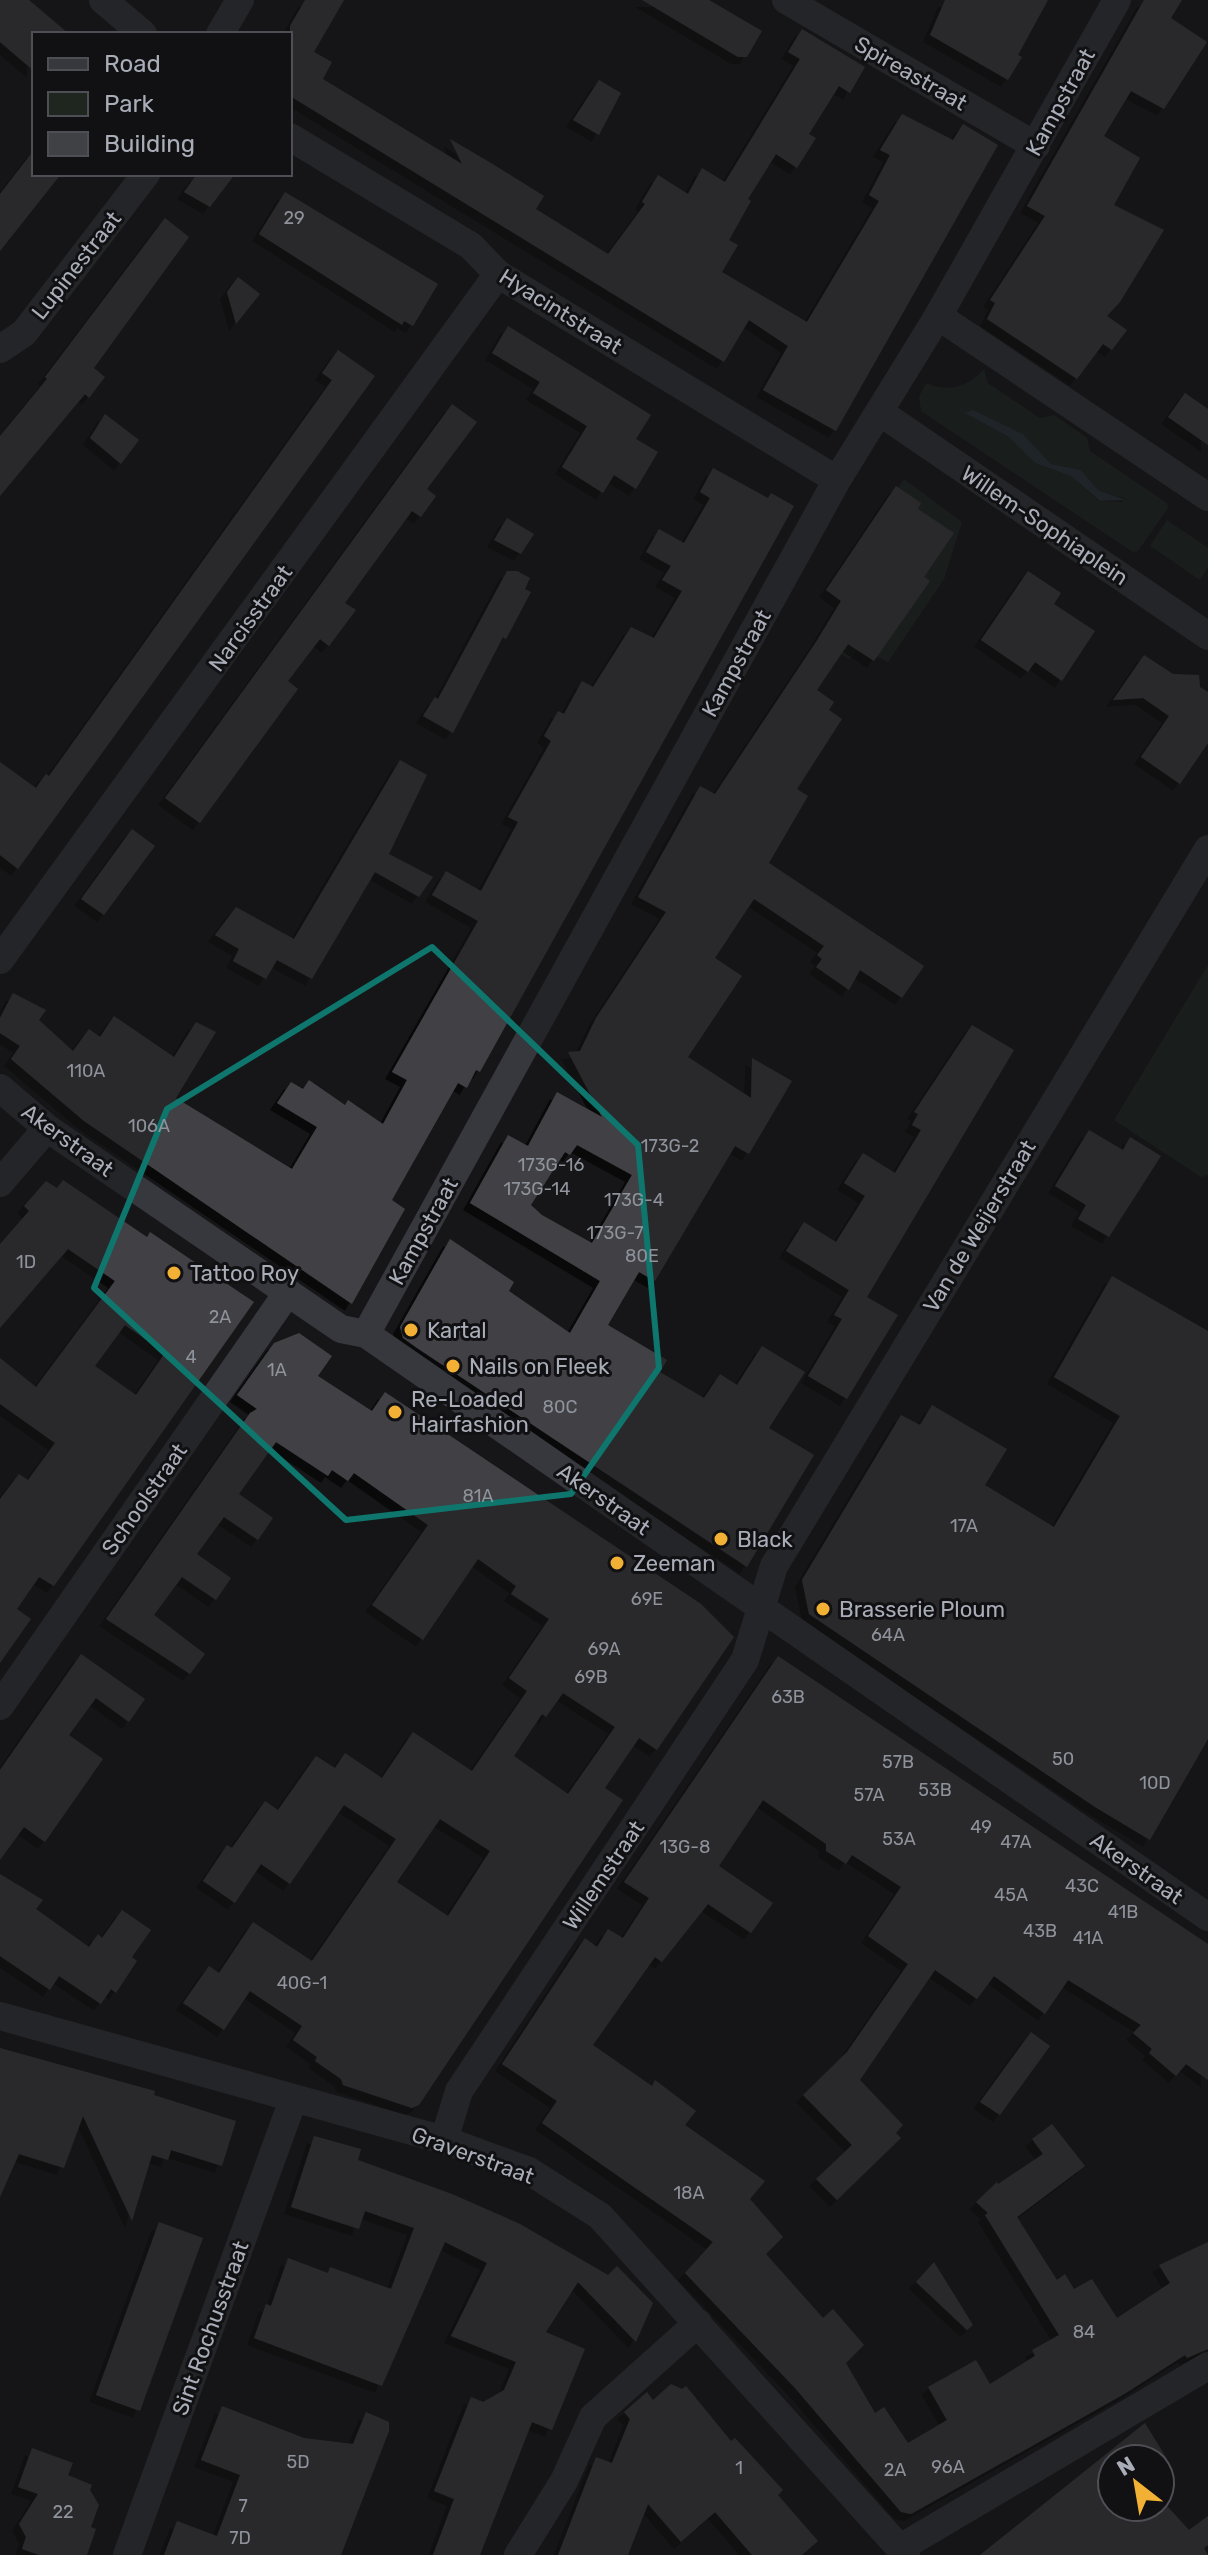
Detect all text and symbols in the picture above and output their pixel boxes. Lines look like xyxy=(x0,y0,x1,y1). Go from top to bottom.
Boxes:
street label: Spireastraat xyxy=(850,30,972,117)
legend xyxy=(32,32,292,176)
street label: Kampstraat xyxy=(1020,43,1101,161)
text: Road xyxy=(104,50,161,78)
text: Park xyxy=(104,90,155,118)
text: Building xyxy=(104,130,195,158)
street label: Lupinestraat xyxy=(26,205,127,325)
house number: 29 xyxy=(283,207,305,229)
street label: Hyacintstraat xyxy=(494,263,627,360)
street label: Willem-Sophiaplein xyxy=(956,460,1133,591)
street label: Narcisstraat xyxy=(203,559,298,677)
street label: Kampstraat xyxy=(696,604,777,722)
house number: 110A xyxy=(67,1060,105,1082)
street label: Akerstraat xyxy=(16,1098,119,1183)
house number: 106A xyxy=(128,1115,170,1137)
house number: 173G-2 xyxy=(641,1135,699,1157)
street label: Van de Weijerstraat xyxy=(917,1135,1042,1317)
house number: 173G-16 xyxy=(518,1154,584,1176)
street label: Kampstraat xyxy=(383,1172,464,1290)
house number: 173G-14 xyxy=(504,1178,570,1200)
house number: 173G-4 xyxy=(604,1189,664,1211)
house number: 173G-7 xyxy=(587,1222,643,1244)
house number: 80E xyxy=(625,1245,659,1267)
house number: 1D xyxy=(16,1251,36,1273)
place label: Tattoo Roy xyxy=(190,1260,299,1287)
marker: Tattoo Roy xyxy=(165,1264,183,1282)
house number: 2A xyxy=(209,1306,231,1328)
place label: Kartal xyxy=(427,1317,487,1344)
marker: Kartal xyxy=(402,1321,420,1339)
house number: 4 xyxy=(185,1346,197,1368)
place label: Nails on Fleek xyxy=(469,1353,610,1380)
marker: Nails on Fleek xyxy=(444,1357,462,1375)
house number: 1A xyxy=(267,1359,287,1381)
place label: Re-Loaded Hairfashion xyxy=(411,1386,529,1438)
house number: 80C xyxy=(543,1396,577,1418)
marker: Re-Loaded Hairfashion xyxy=(386,1403,404,1421)
street label: Schoolstraat xyxy=(96,1438,193,1561)
street label: Akerstraat xyxy=(552,1458,656,1541)
house number: 81A xyxy=(462,1485,494,1507)
house number: 17A xyxy=(950,1515,978,1537)
place label: Black xyxy=(737,1526,793,1553)
marker: Black xyxy=(712,1530,730,1548)
place label: Zeeman xyxy=(633,1550,716,1577)
marker: Zeeman xyxy=(608,1554,626,1572)
house number: 69E xyxy=(631,1588,663,1610)
place label: Brasserie Ploum xyxy=(839,1596,1005,1623)
marker: Brasserie Ploum xyxy=(814,1600,832,1618)
house number: 64A xyxy=(871,1624,905,1646)
house number: 69A xyxy=(588,1638,620,1660)
house number: 69B xyxy=(574,1666,608,1688)
house number: 63B xyxy=(771,1686,805,1708)
house number: 50 xyxy=(1052,1748,1074,1770)
house number: 57B xyxy=(882,1751,914,1773)
house number: 10D xyxy=(1139,1772,1171,1794)
house number: 53B xyxy=(918,1779,952,1801)
house number: 57A xyxy=(853,1784,885,1806)
street label: Willemstraat xyxy=(557,1815,650,1935)
house number: 49 xyxy=(970,1816,992,1838)
street label: Akerstraat xyxy=(1085,1827,1189,1910)
house number: 53A xyxy=(882,1828,916,1850)
house number: 47A xyxy=(1000,1831,1032,1853)
house number: 13G-8 xyxy=(660,1836,710,1858)
house number: 43C xyxy=(1065,1875,1099,1897)
house number: 45A xyxy=(994,1884,1028,1906)
house number: 41B xyxy=(1108,1901,1138,1923)
house number: 43B xyxy=(1023,1920,1057,1942)
house number: 41A xyxy=(1073,1927,1103,1949)
house number: 40G-1 xyxy=(277,1972,327,1994)
street label: Graverstraat xyxy=(408,2121,538,2190)
house number: 18A xyxy=(673,2182,705,2204)
street label: Sint Rochusstraat xyxy=(166,2237,255,2419)
house number: 84 xyxy=(1073,2321,1095,2343)
north arrow xyxy=(1096,2443,1176,2523)
house number: 5D xyxy=(286,2451,310,2473)
text: N xyxy=(1112,2451,1140,2482)
house number: 96A xyxy=(931,2456,965,2478)
house number: 1 xyxy=(735,2457,743,2479)
house number: 2A xyxy=(884,2459,906,2481)
house number: 7 xyxy=(238,2495,248,2517)
house number: 22 xyxy=(52,2501,74,2523)
house number: 7D xyxy=(229,2527,251,2549)

